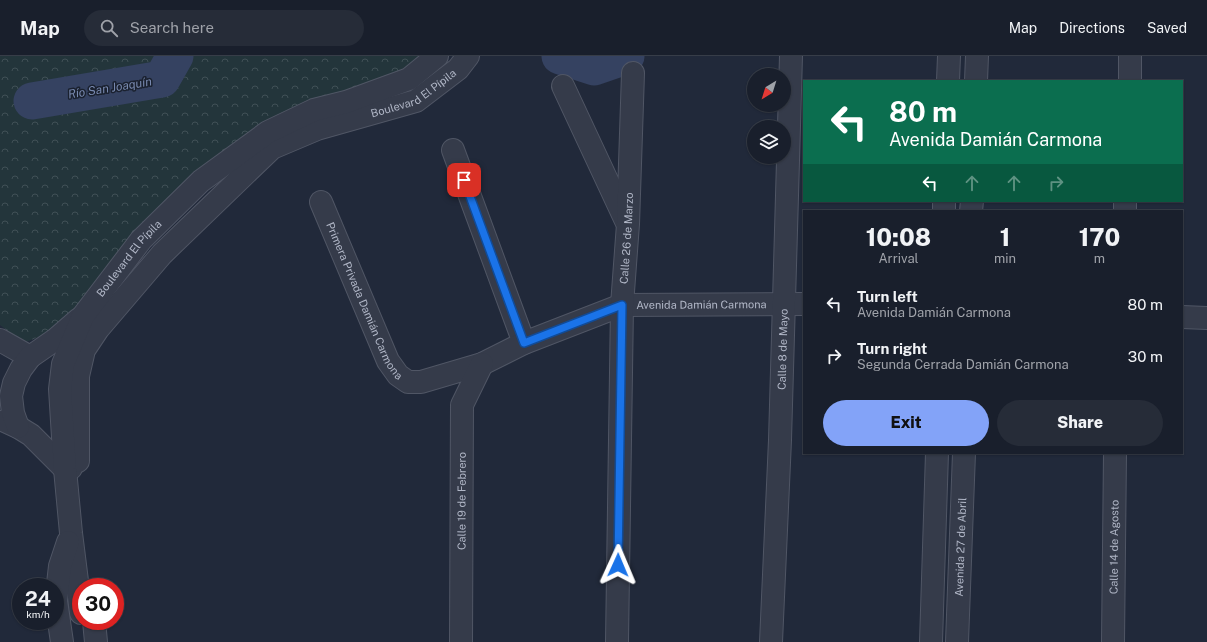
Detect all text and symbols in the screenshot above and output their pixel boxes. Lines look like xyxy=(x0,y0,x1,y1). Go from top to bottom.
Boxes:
search box xyxy=(84,10,364,46)
text: Map xyxy=(20,17,60,39)
icon: search xyxy=(98,17,120,39)
text: Search here xyxy=(130,19,214,36)
text: Map xyxy=(1009,20,1037,36)
text: Directions xyxy=(1059,20,1125,36)
text: Saved xyxy=(1147,20,1187,36)
street label: Boulevard El Pípila xyxy=(369,67,458,119)
north arrow xyxy=(747,68,791,112)
map controls xyxy=(747,68,791,164)
water label: Río San Joaquín xyxy=(67,74,153,102)
text: 80 m xyxy=(889,95,957,128)
icon: left xyxy=(823,96,875,148)
button: layers xyxy=(747,120,791,164)
text: Avenida Damián Carmona xyxy=(889,129,1102,150)
pin xyxy=(447,163,481,197)
icon: arrive xyxy=(453,169,475,191)
icon: left xyxy=(919,172,941,194)
icon: ahead xyxy=(961,172,983,194)
icon: ahead xyxy=(1003,172,1025,194)
icon: right xyxy=(1045,172,1067,194)
street label: Calle 26 de Marzo xyxy=(618,192,635,284)
street label: Boulevard El Pípila xyxy=(94,218,164,299)
street label: Primera Privada Damián Carmona xyxy=(324,220,404,382)
text: 10:08 xyxy=(866,223,931,251)
text: 1 xyxy=(1000,223,1010,251)
text: 170 xyxy=(1079,223,1120,251)
text: Arrival xyxy=(878,251,919,266)
text: min xyxy=(994,251,1016,266)
text: m xyxy=(1094,251,1105,266)
text: Turn left xyxy=(857,288,918,305)
icon: left xyxy=(823,293,845,315)
text: 80 m xyxy=(1128,296,1163,313)
street label: Avenida Damián Carmona xyxy=(636,298,767,311)
text: Avenida Damián Carmona xyxy=(857,305,1011,320)
street label: Calle 8 de Mayo xyxy=(775,308,790,390)
text: Turn right xyxy=(857,340,927,357)
icon: right xyxy=(823,345,845,367)
text: 30 m xyxy=(1128,348,1163,365)
text: Segunda Cerrada Damián Carmona xyxy=(857,357,1069,372)
button: Exit xyxy=(823,400,989,446)
button: Share xyxy=(997,400,1163,446)
street label: Calle 19 de Febrero xyxy=(455,452,468,550)
street label: Avenida 27 de Abril xyxy=(953,497,968,597)
street label: Calle 14 de Agosto xyxy=(1108,500,1121,594)
position arrow xyxy=(597,544,639,586)
speed limit sign: 30 xyxy=(72,578,124,630)
text: 24 xyxy=(25,587,51,611)
text: km/h xyxy=(26,608,50,620)

